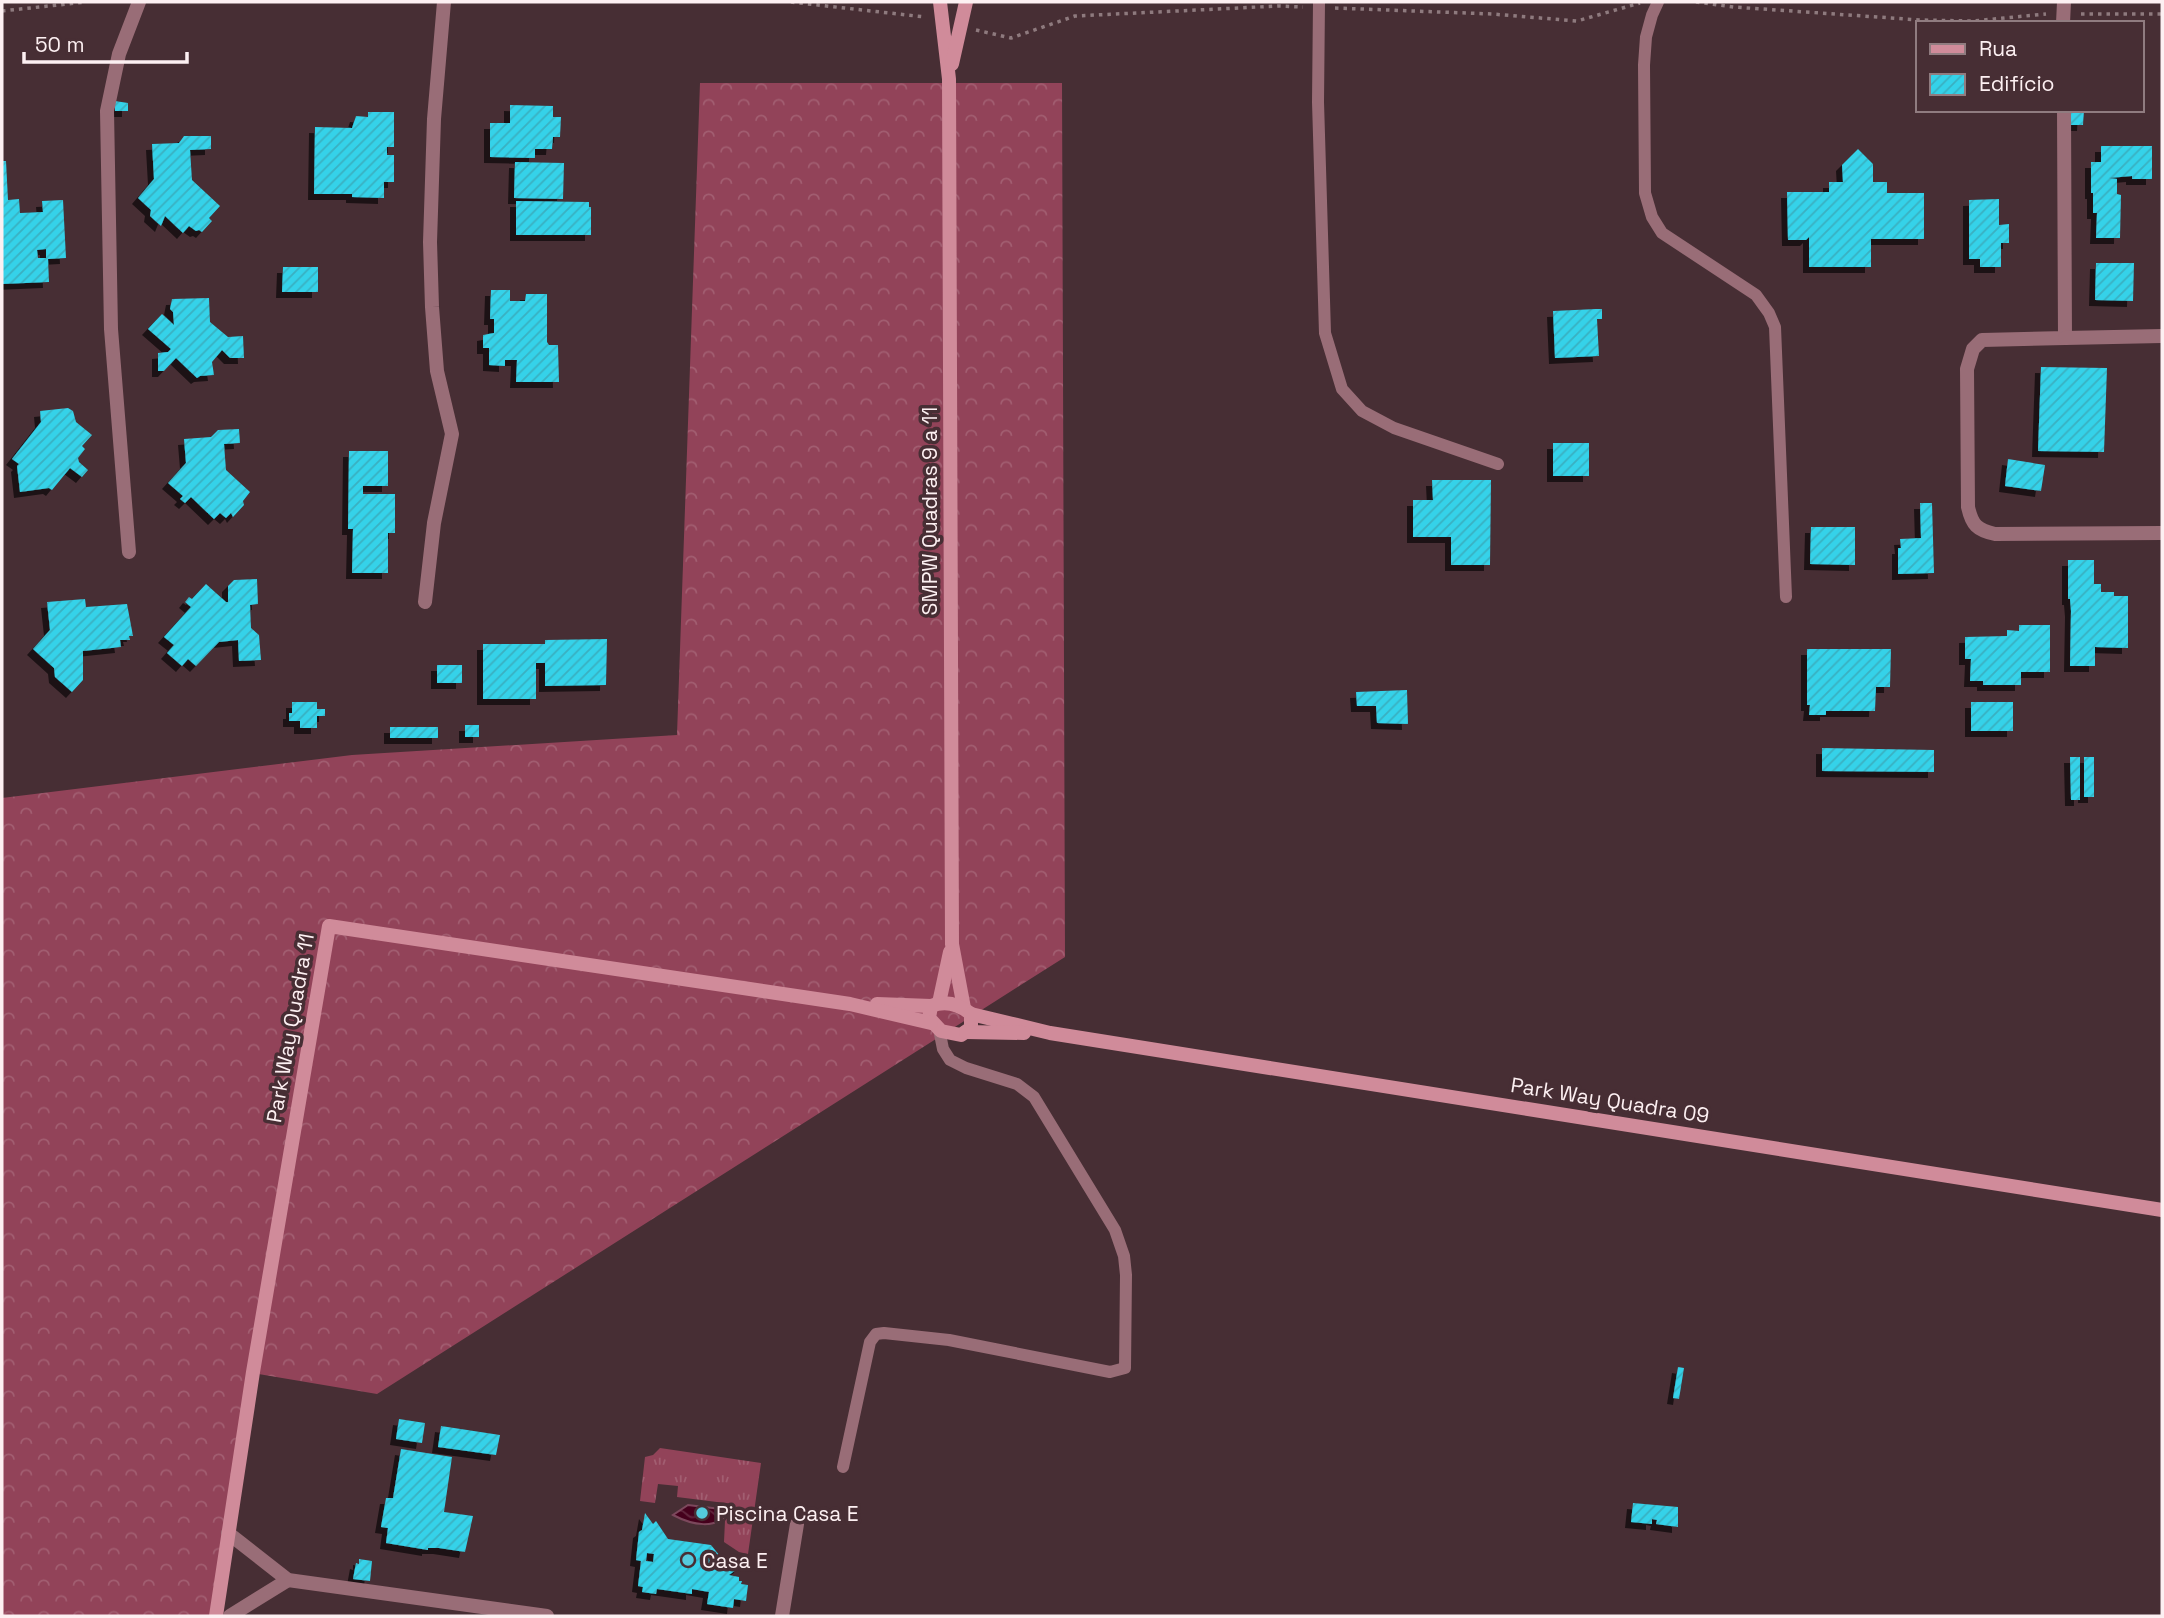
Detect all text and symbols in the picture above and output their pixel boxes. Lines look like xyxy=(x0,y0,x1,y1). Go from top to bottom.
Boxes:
scale bar xyxy=(24,21,187,65)
legend xyxy=(1916,21,2143,112)
text: 50 m xyxy=(35,31,85,58)
text: Rua xyxy=(1979,35,2017,62)
text: Edifício xyxy=(1979,70,2055,97)
street label: SMPW Quadras 9 a 11 xyxy=(916,407,943,615)
street label: Park Way Quadra 11 xyxy=(260,931,320,1125)
street label: Park Way Quadra 09 xyxy=(1509,1071,1711,1129)
place label: Piscina Casa E xyxy=(716,1500,859,1527)
marker: Piscina Casa E xyxy=(694,1505,710,1521)
place label: Casa E xyxy=(702,1547,768,1574)
marker: Casa E xyxy=(680,1552,696,1568)

